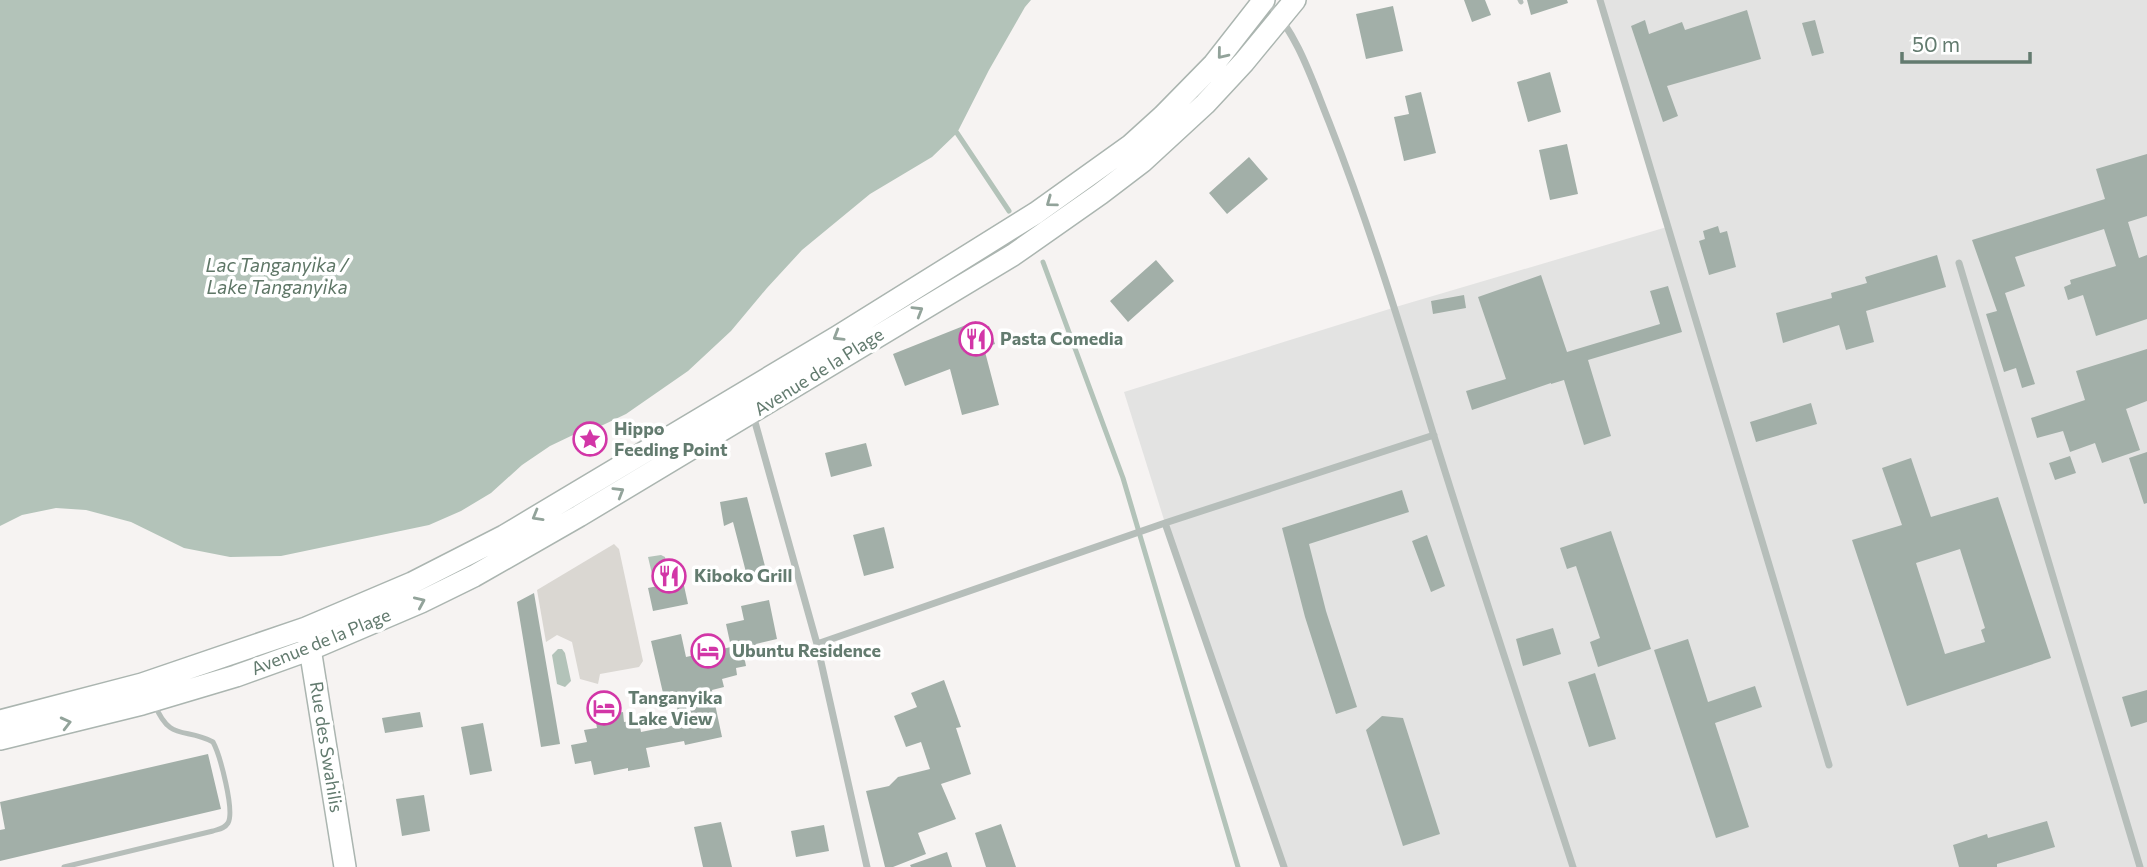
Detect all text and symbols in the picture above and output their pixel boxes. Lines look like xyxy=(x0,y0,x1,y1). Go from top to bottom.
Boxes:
scale bar xyxy=(1902,21,2030,65)
text: 50 m xyxy=(1912,31,1960,56)
one-way arrow xyxy=(1218,47,1231,59)
one-way arrow xyxy=(1046,194,1059,206)
water label: Lac Tanganyika / Lake Tanganyika xyxy=(206,253,350,298)
one-way arrow xyxy=(911,306,924,319)
restaurant icon: Pasta Comedia xyxy=(957,320,995,358)
street label: Avenue de la Plage xyxy=(750,322,887,420)
place label: Pasta Comedia xyxy=(1000,327,1123,349)
one-way arrow xyxy=(832,328,845,341)
place label: Hippo Feeding Point xyxy=(614,417,728,460)
place icon: Hippo Feeding Point xyxy=(571,420,609,458)
one-way arrow xyxy=(611,487,624,500)
one-way arrow xyxy=(532,508,545,521)
restaurant icon: Kiboko Grill xyxy=(650,557,688,595)
place label: Kiboko Grill xyxy=(694,564,792,586)
one-way arrow xyxy=(413,596,425,610)
street label: Avenue de la Plage xyxy=(248,603,394,679)
hotel icon: Ubuntu Residence xyxy=(689,632,727,670)
place label: Ubuntu Residence xyxy=(732,639,881,661)
street label: Rue des Swahilis xyxy=(306,680,348,814)
place label: Tanganyika Lake View xyxy=(628,686,722,729)
hotel icon: Tanganyika Lake View xyxy=(585,689,623,727)
one-way arrow xyxy=(60,717,72,731)

